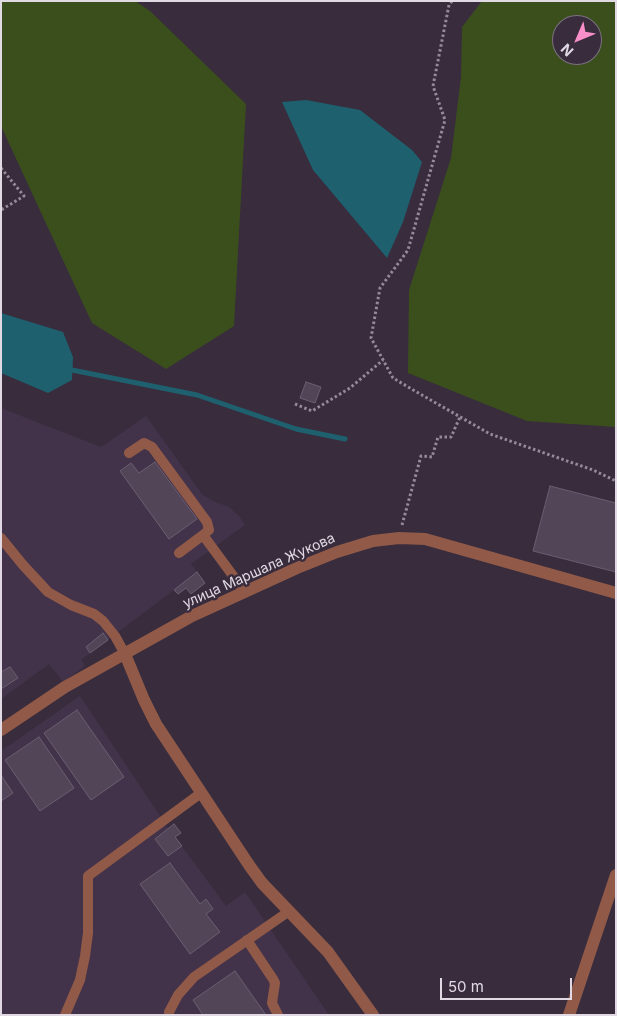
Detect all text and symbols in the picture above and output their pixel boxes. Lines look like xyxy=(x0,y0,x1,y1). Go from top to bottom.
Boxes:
north arrow xyxy=(552,15,602,65)
text: N xyxy=(557,40,577,60)
street label: улица Маршала Жукова xyxy=(180,530,338,612)
scale bar xyxy=(442,968,574,1000)
text: 50 m xyxy=(448,977,484,996)

